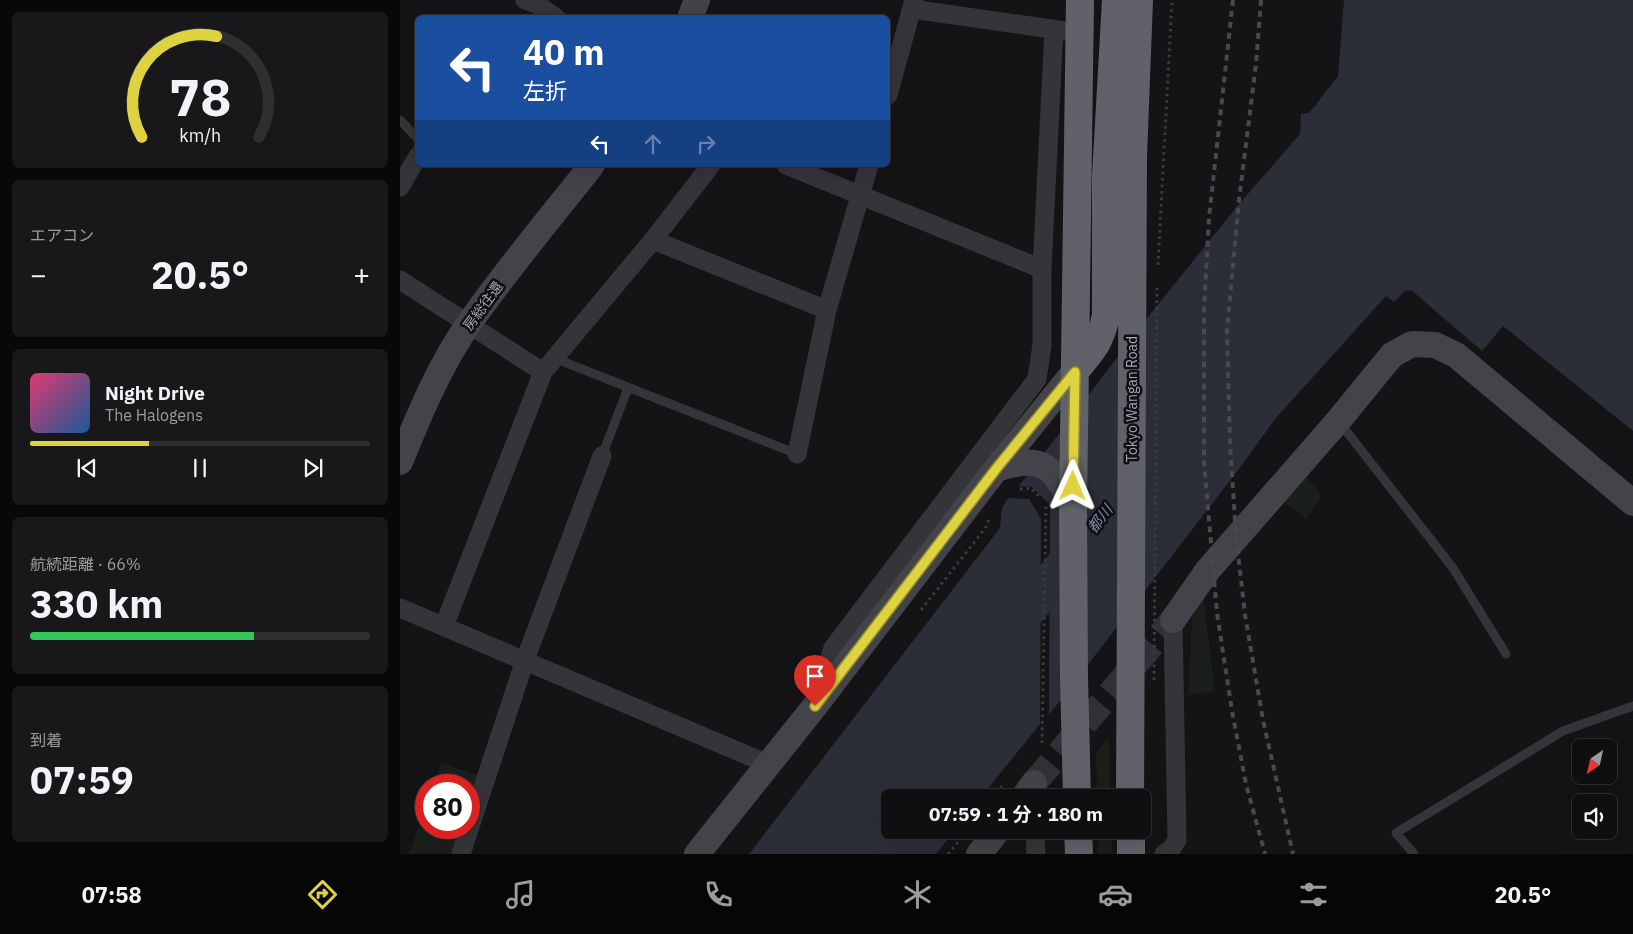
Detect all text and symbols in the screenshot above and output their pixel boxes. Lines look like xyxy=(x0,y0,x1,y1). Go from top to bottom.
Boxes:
text: 40 m xyxy=(523,29,605,75)
icon: left xyxy=(440,35,505,100)
text: 78 xyxy=(169,63,231,130)
text: 左折 xyxy=(523,76,567,105)
text: km/h xyxy=(179,124,221,147)
icon: left xyxy=(586,130,614,158)
icon: ahead xyxy=(639,130,667,158)
icon: right xyxy=(692,130,720,158)
text: エアコン xyxy=(30,225,94,245)
text: 20.5° xyxy=(151,250,249,299)
text: − xyxy=(30,256,47,293)
text: + xyxy=(353,256,370,293)
street label: 房総往還 xyxy=(459,278,507,334)
street label: Tokyo Wangan Road xyxy=(1123,336,1141,462)
text: Night Drive xyxy=(105,381,205,405)
text: The Halogens xyxy=(105,405,203,425)
icon: previous xyxy=(73,454,101,482)
icon: pause xyxy=(186,454,214,482)
icon: next xyxy=(299,454,327,482)
position arrow xyxy=(1046,459,1098,511)
water label: 都川 xyxy=(1083,499,1118,536)
text: 航続距離 · 66% xyxy=(30,554,141,574)
text: 330 km xyxy=(30,579,163,628)
pin xyxy=(794,655,836,706)
icon: arrive xyxy=(801,662,829,690)
text: 到着 xyxy=(30,730,62,750)
north arrow xyxy=(1572,739,1618,784)
map controls xyxy=(1572,739,1617,839)
text: 07:59 xyxy=(30,755,134,804)
speed limit sign: 80 xyxy=(415,774,480,839)
button: sound xyxy=(1572,794,1617,839)
text: 07:59 · 1 分 · 180 m xyxy=(929,802,1103,826)
icon: directions xyxy=(305,877,340,912)
icon: music xyxy=(503,877,538,912)
icon: phone xyxy=(701,877,736,912)
icon: climate xyxy=(900,877,935,912)
icon: car xyxy=(1098,877,1133,912)
icon: filters xyxy=(1296,877,1331,912)
text: 07:58 xyxy=(82,880,142,909)
text: 20.5° xyxy=(1495,880,1551,909)

